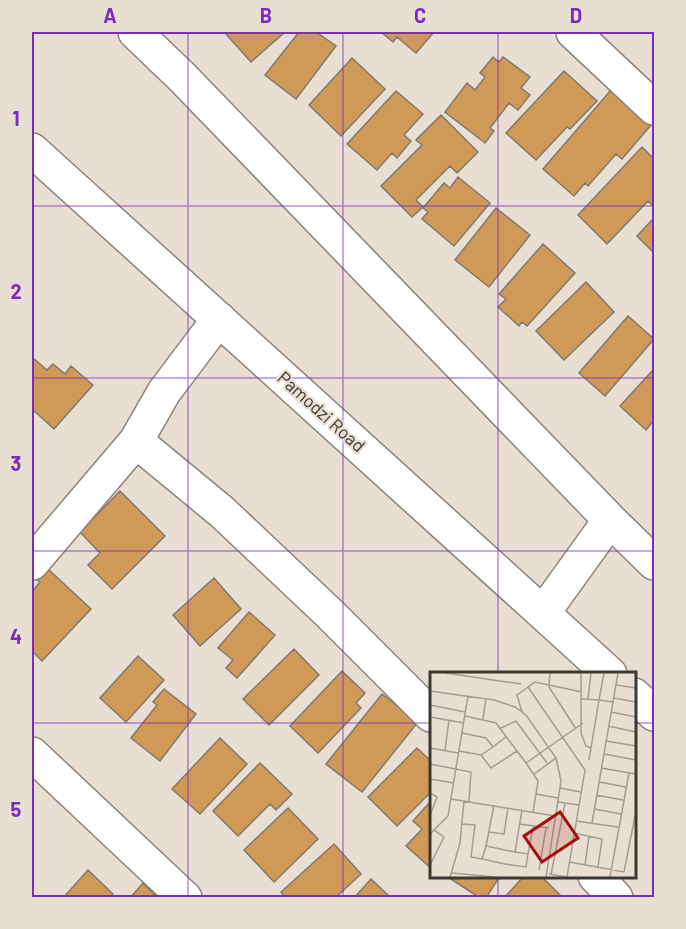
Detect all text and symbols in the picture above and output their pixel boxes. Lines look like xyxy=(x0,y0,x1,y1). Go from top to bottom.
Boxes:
text: A xyxy=(103,3,117,27)
text: B xyxy=(260,3,272,27)
text: C xyxy=(414,3,426,27)
text: D xyxy=(570,3,582,27)
text: 1 xyxy=(12,106,20,130)
text: 2 xyxy=(10,279,22,303)
street label: Pamodzi Road xyxy=(273,366,370,456)
text: 3 xyxy=(11,451,21,475)
text: 4 xyxy=(10,624,22,648)
inset map xyxy=(430,672,635,878)
text: 5 xyxy=(11,797,22,821)

